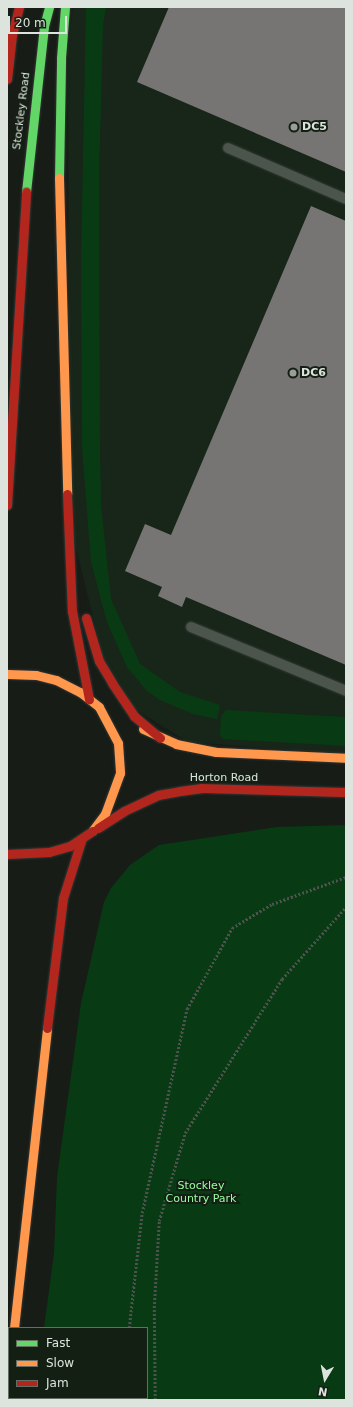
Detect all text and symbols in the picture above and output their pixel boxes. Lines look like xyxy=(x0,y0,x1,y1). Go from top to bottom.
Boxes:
scale bar xyxy=(10,8,69,34)
text: 20 m xyxy=(15,16,46,30)
street label: Stockley Road xyxy=(11,72,33,150)
place label: DC5 xyxy=(302,120,327,134)
marker: DC5 xyxy=(289,122,299,132)
place label: DC6 xyxy=(301,366,326,380)
marker: DC6 xyxy=(288,368,298,378)
street label: Horton Road xyxy=(190,771,258,785)
park label: Stockley Country Park xyxy=(166,1180,236,1206)
legend xyxy=(8,1327,148,1399)
text: Fast xyxy=(46,1336,70,1350)
text: Slow xyxy=(46,1356,74,1370)
north arrow xyxy=(305,1359,345,1399)
text: Jam xyxy=(46,1376,69,1390)
text: N xyxy=(317,1384,328,1399)

